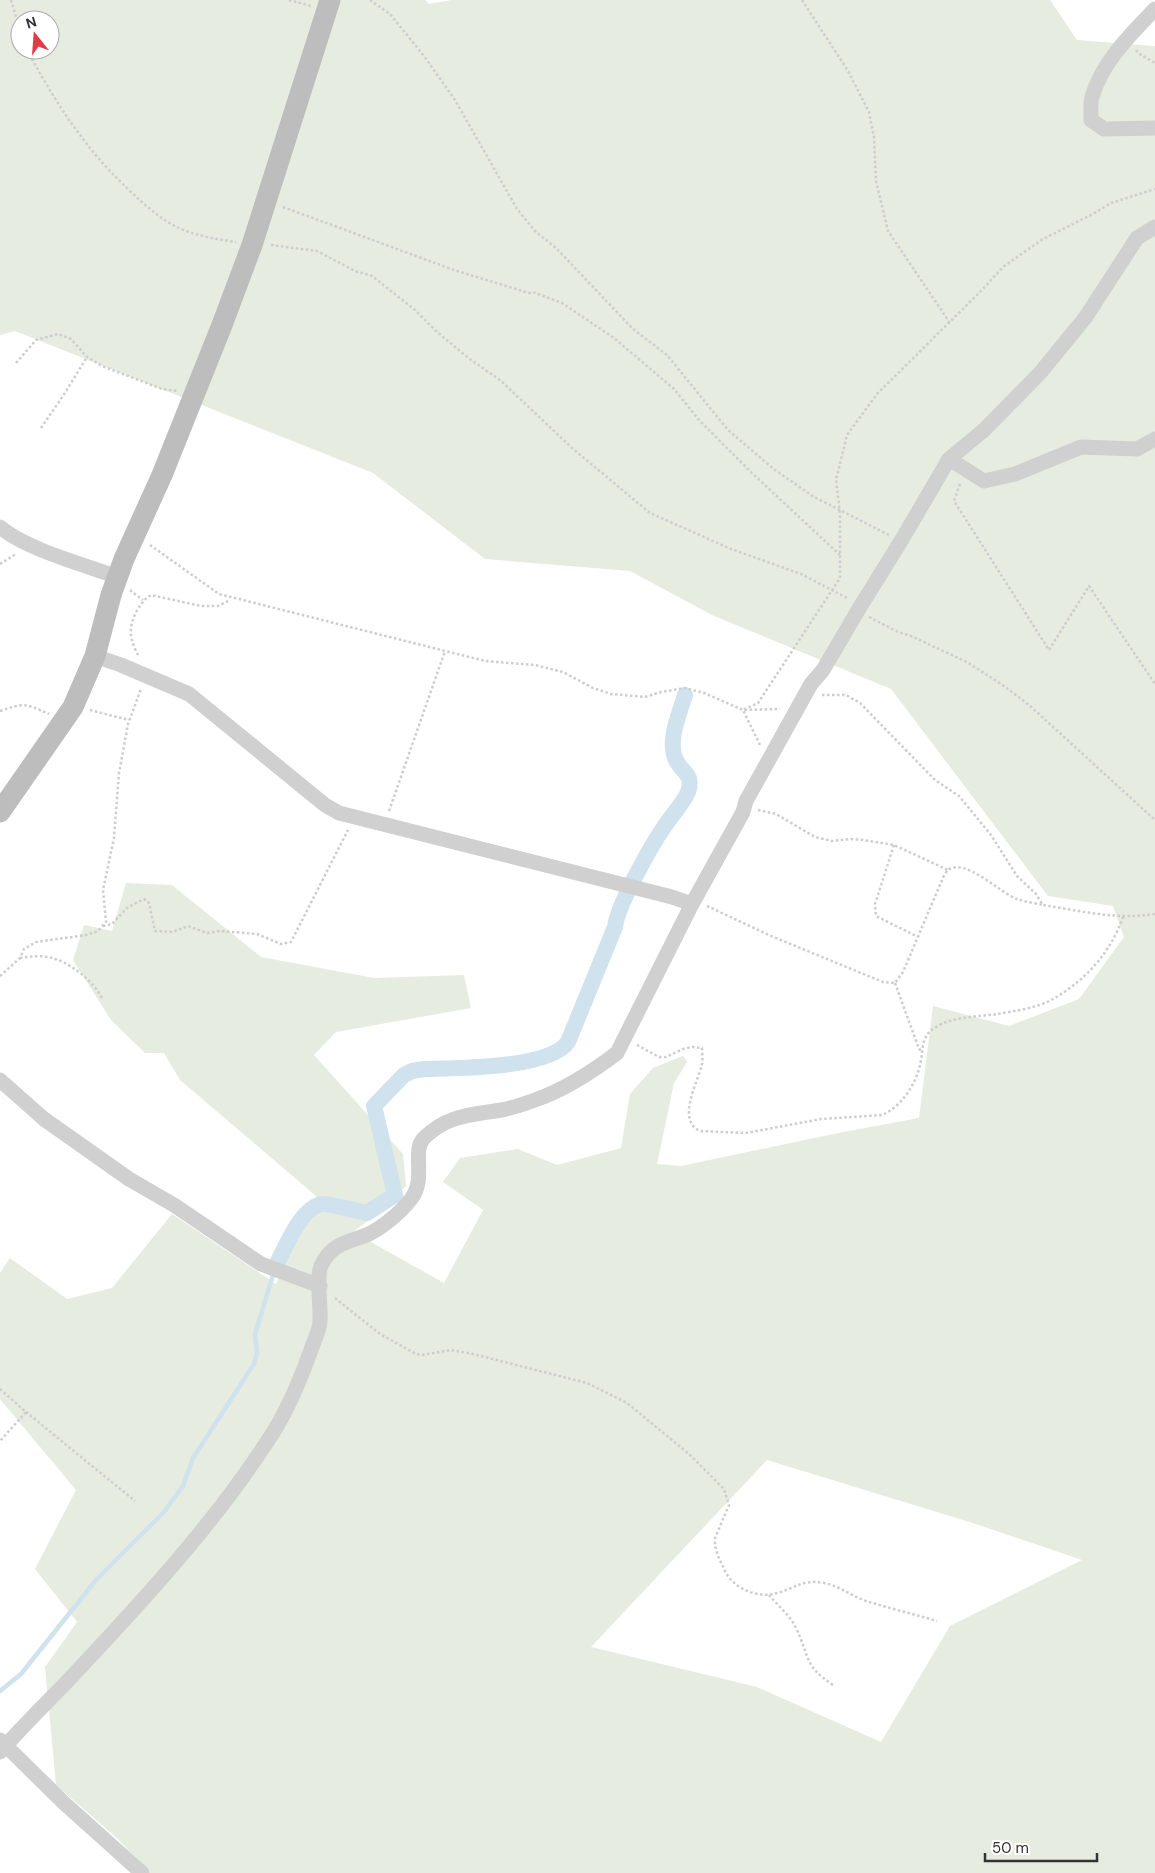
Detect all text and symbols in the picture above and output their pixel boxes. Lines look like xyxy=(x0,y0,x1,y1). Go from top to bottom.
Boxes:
north arrow xyxy=(10,10,60,60)
text: N xyxy=(24,12,39,33)
scale bar xyxy=(985,1830,1098,1862)
text: 50 m xyxy=(992,1838,1029,1858)

